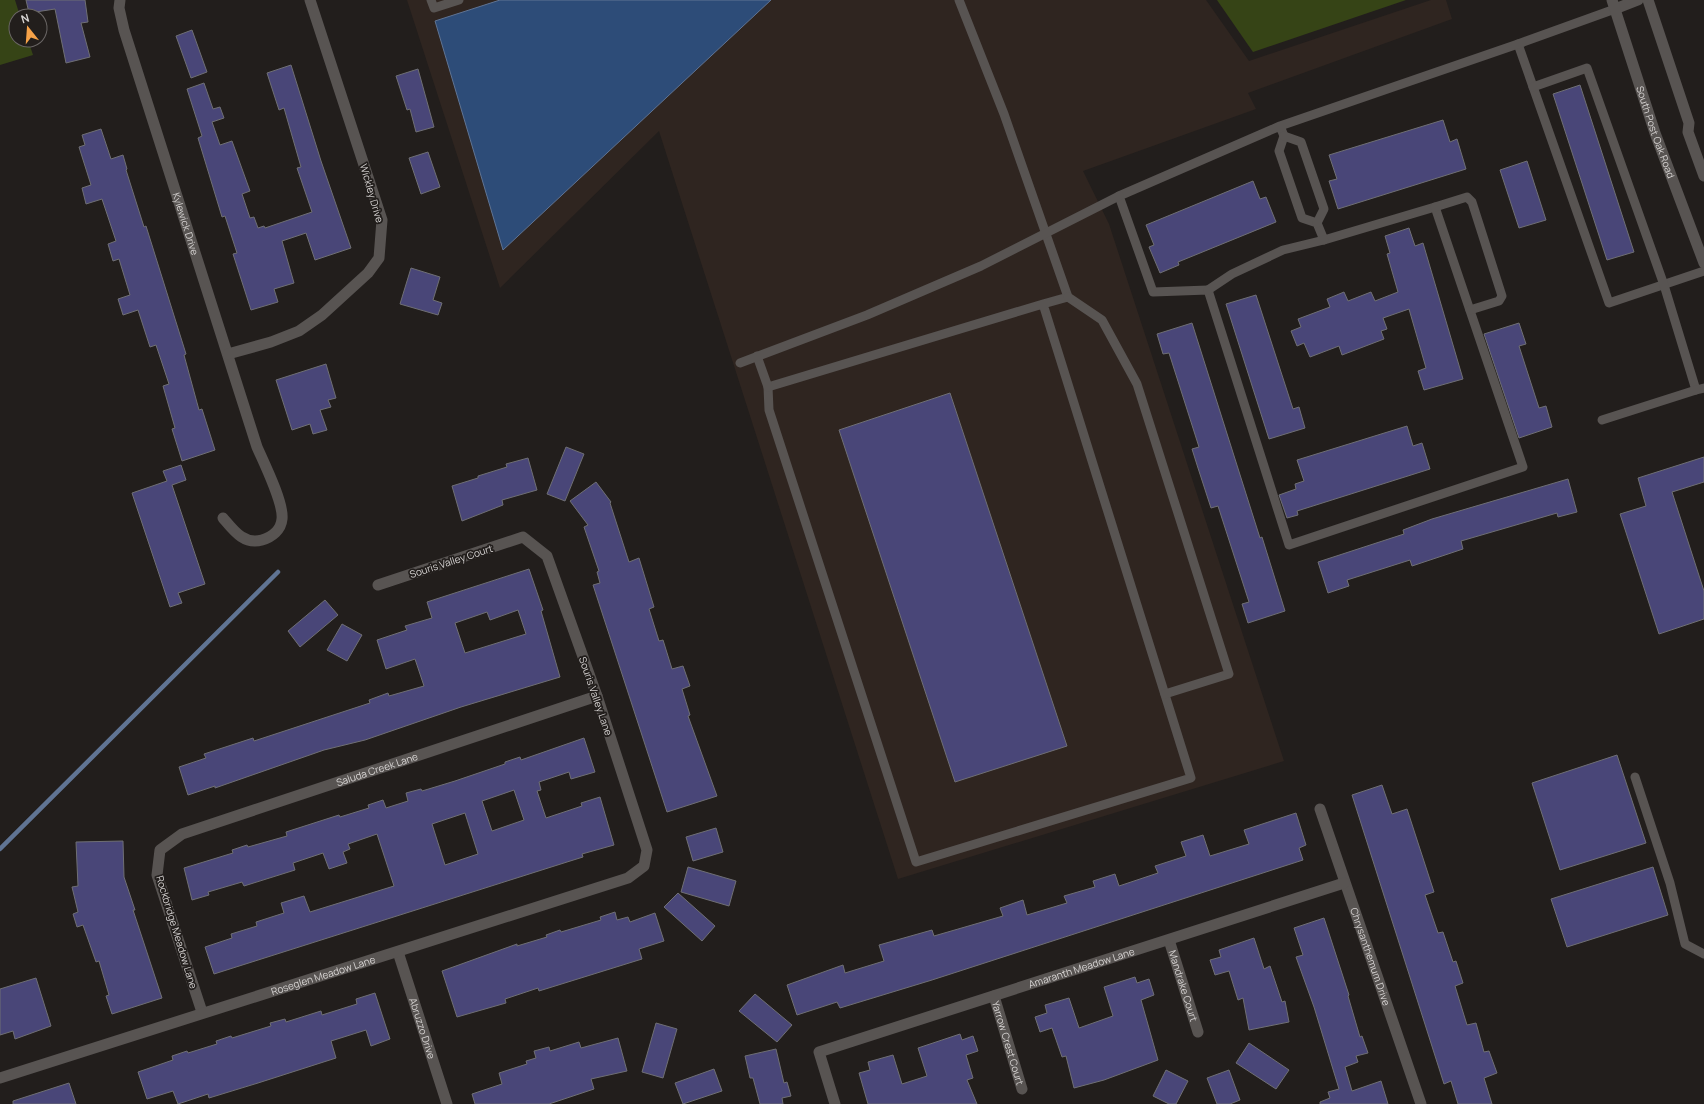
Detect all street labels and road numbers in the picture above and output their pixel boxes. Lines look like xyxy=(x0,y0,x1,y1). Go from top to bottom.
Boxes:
street label: South Post Oak Road xyxy=(1633,84,1678,180)
street label: Wickley Drive xyxy=(357,162,387,224)
street label: Kylewick Drive xyxy=(169,191,202,257)
street label: Souris Valley Court xyxy=(408,541,494,581)
street label: Souris Valley Lane xyxy=(576,655,616,737)
street label: Saluda Creek Lane xyxy=(334,749,420,789)
street label: Rockbridge Meadow Lane xyxy=(153,874,201,990)
street label: Chrysanthemum Drive xyxy=(1347,906,1394,1008)
street label: Amaranth Meadow Lane xyxy=(1026,944,1136,991)
street label: Mandrake Court xyxy=(1166,948,1201,1023)
street label: Roseglen Meadow Lane xyxy=(269,952,377,998)
street label: Abruzzo Drive xyxy=(406,996,439,1061)
street label: Yarrow Crest Court xyxy=(989,999,1027,1087)

